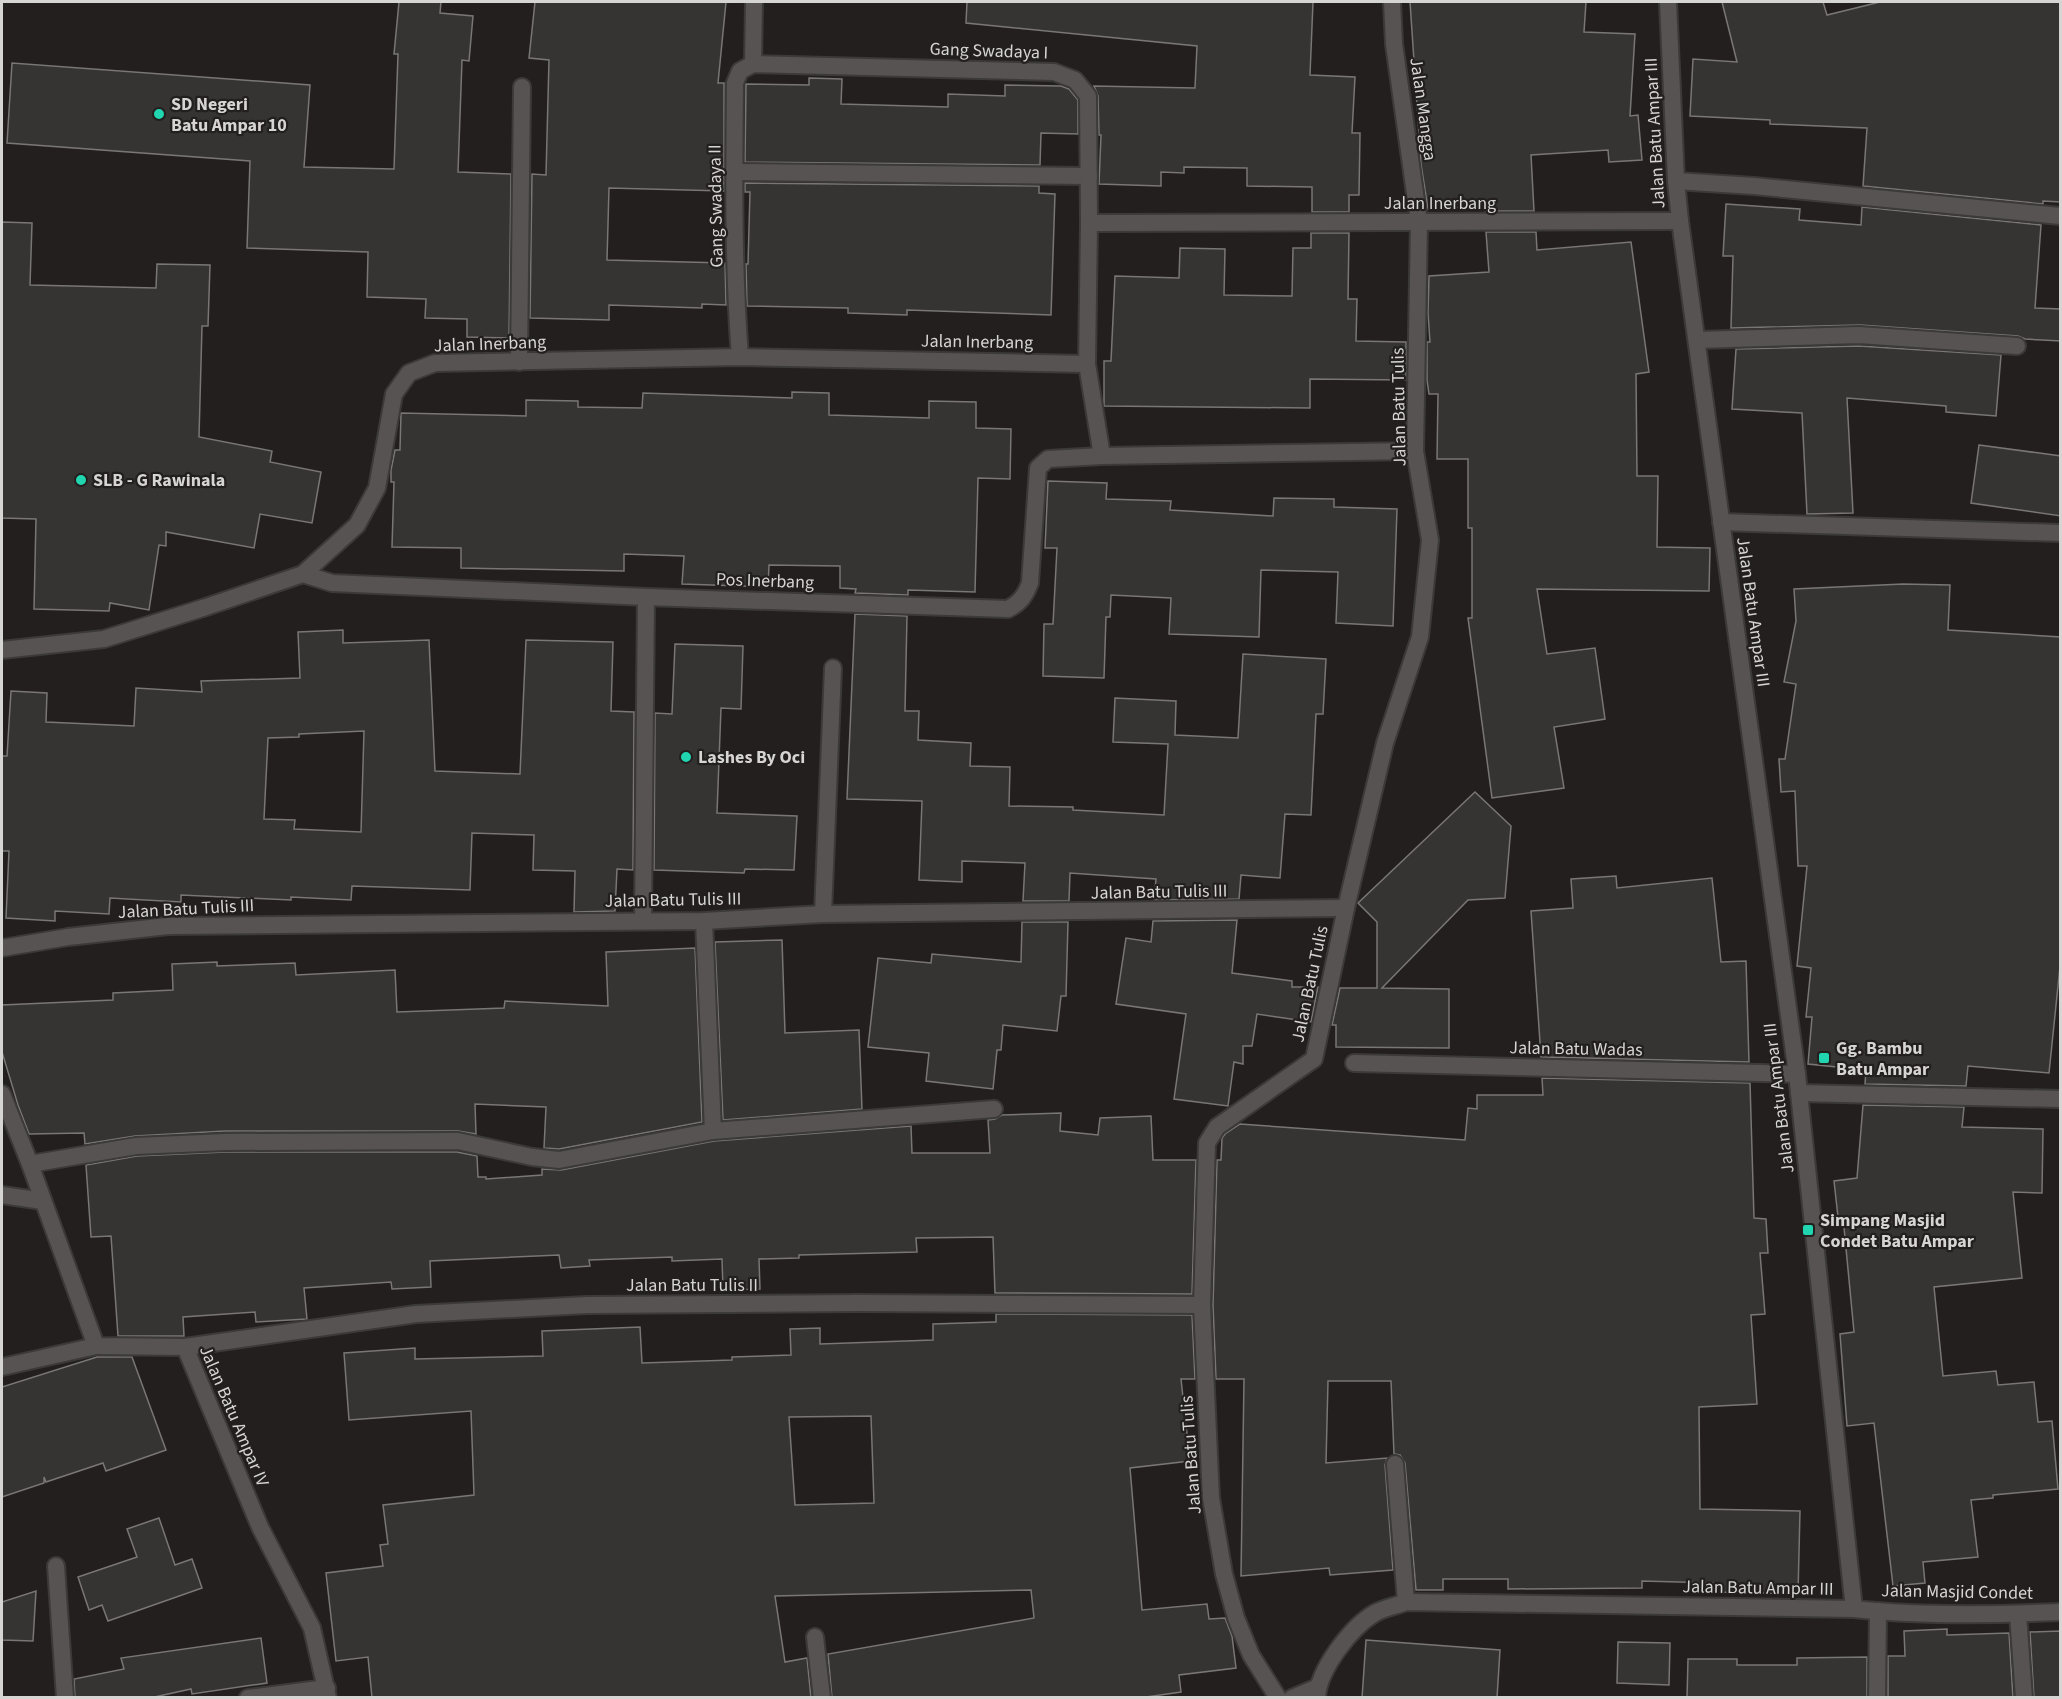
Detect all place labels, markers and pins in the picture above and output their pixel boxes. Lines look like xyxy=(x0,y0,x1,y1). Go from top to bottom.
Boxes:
place label: SD Negeri Batu Ampar 10 xyxy=(171,92,287,138)
marker: SD Negeri Batu Ampar 10 xyxy=(152,107,166,121)
place label: SLB - G Rawinala xyxy=(93,468,225,493)
marker: SLB - G Rawinala xyxy=(74,473,88,487)
place label: Lashes By Oci xyxy=(698,745,805,770)
marker: Lashes By Oci xyxy=(679,750,693,764)
place label: Gg. Bambu Batu Ampar xyxy=(1836,1036,1930,1082)
marker: Gg. Bambu Batu Ampar xyxy=(1817,1051,1831,1065)
place label: Simpang Masjid Condet Batu Ampar xyxy=(1820,1208,1975,1254)
marker: Simpang Masjid Condet Batu Ampar xyxy=(1801,1223,1815,1237)

